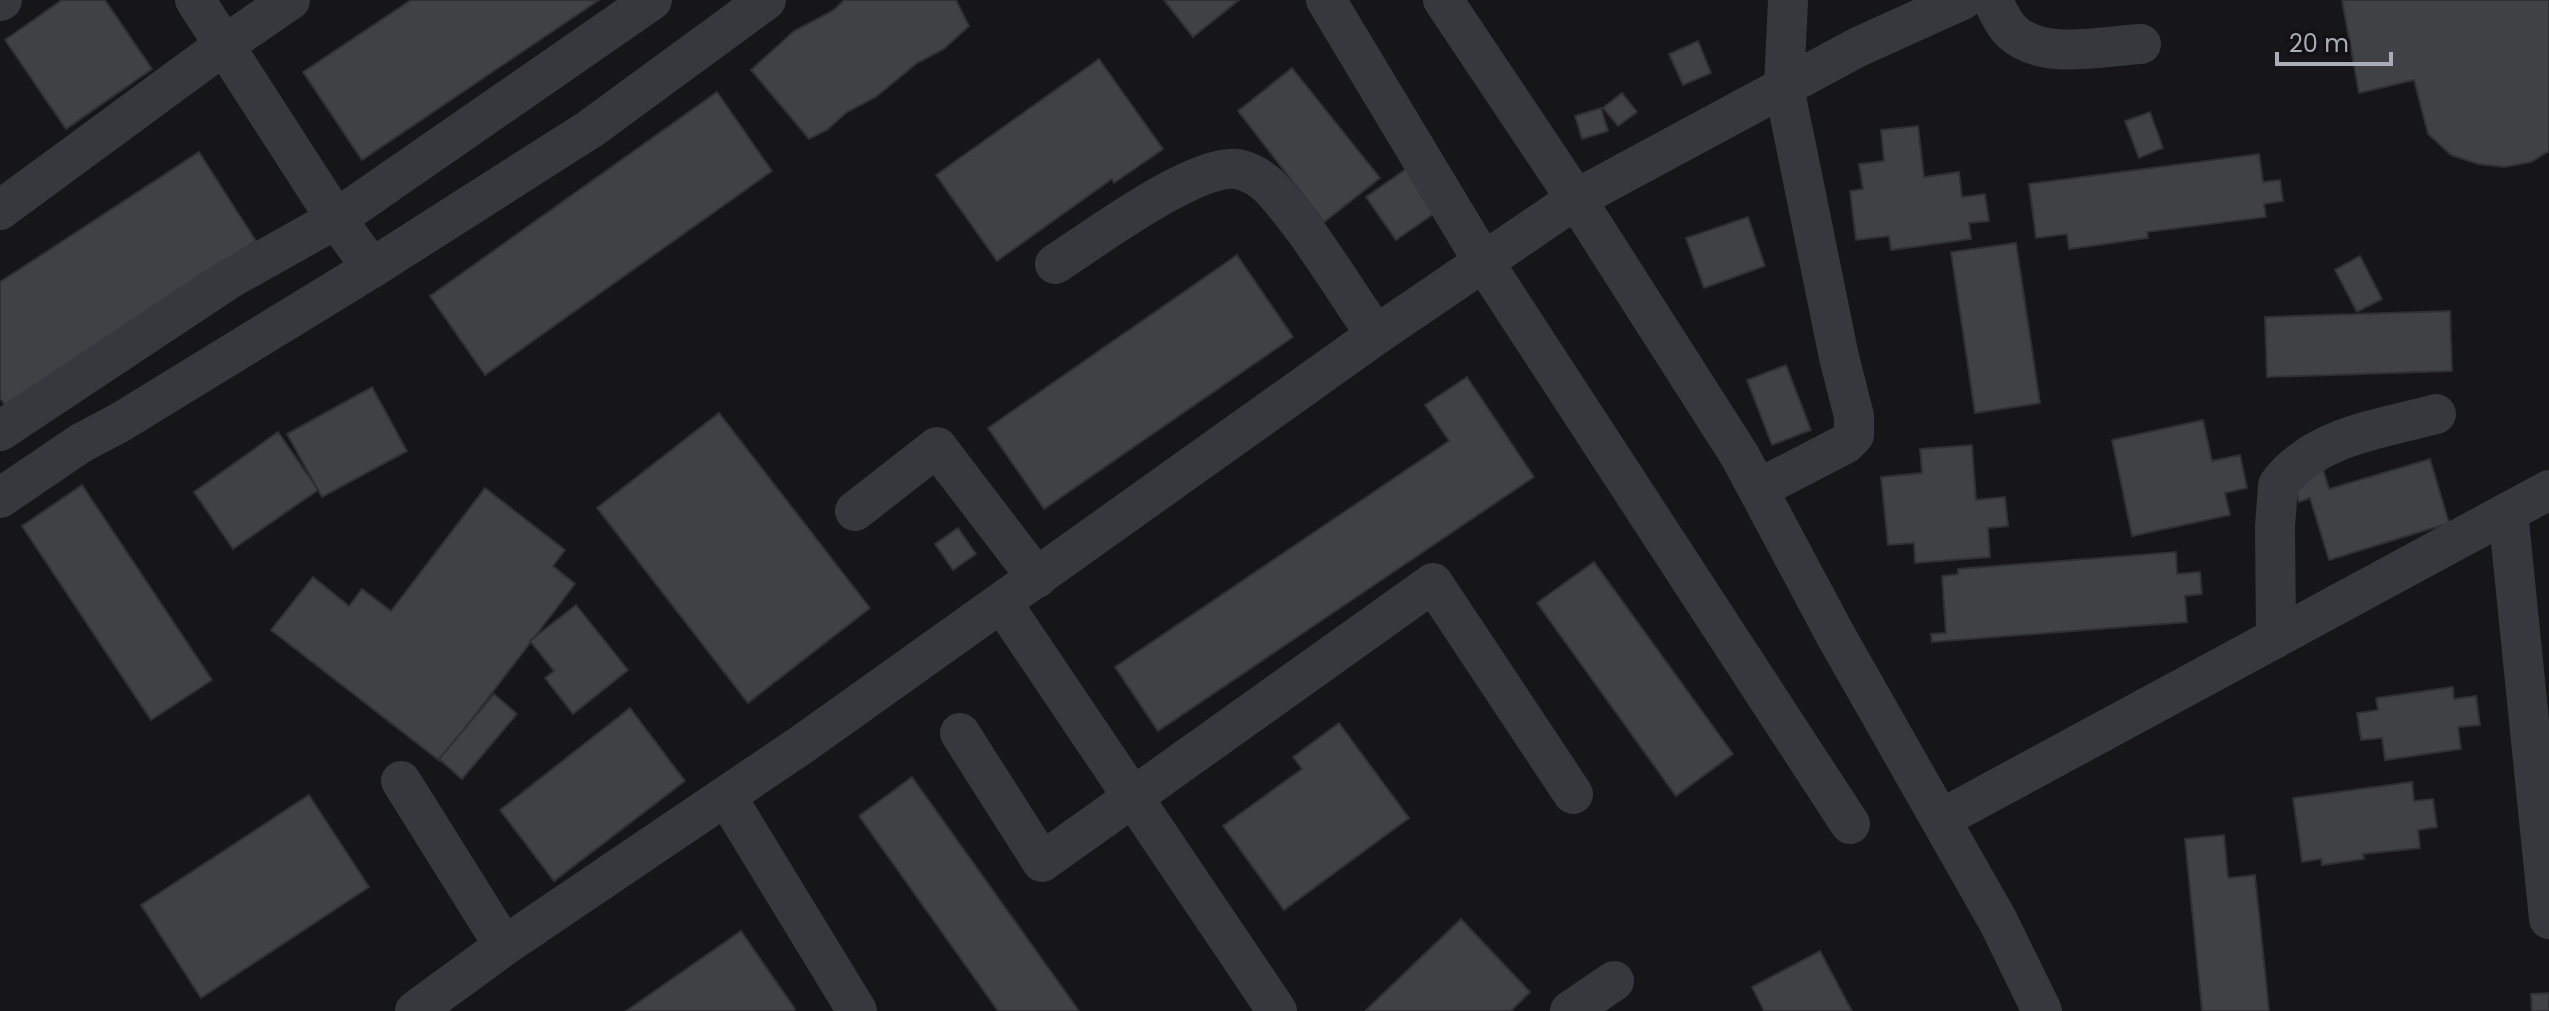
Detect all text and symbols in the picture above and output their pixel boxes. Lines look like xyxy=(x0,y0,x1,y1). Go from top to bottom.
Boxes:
scale bar xyxy=(2277,16,2391,66)
text: 20 m xyxy=(2289,27,2349,60)

